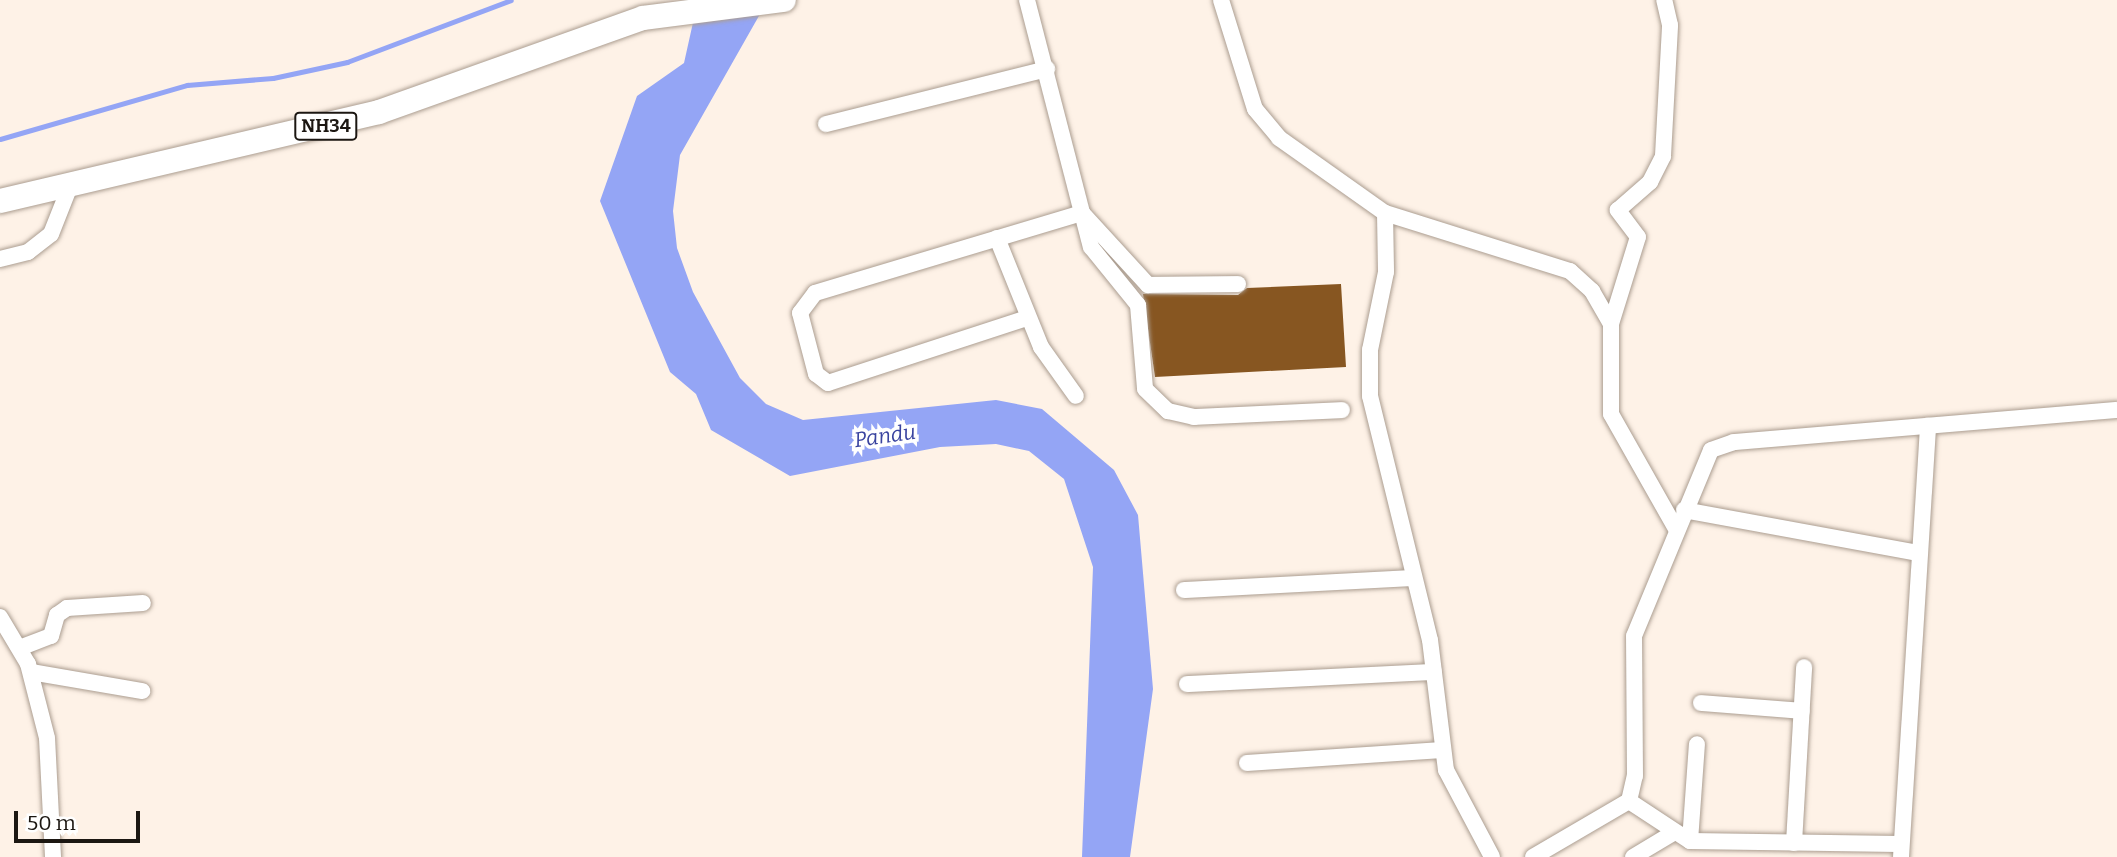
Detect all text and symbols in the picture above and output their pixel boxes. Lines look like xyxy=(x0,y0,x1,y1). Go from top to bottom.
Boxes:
road number: NH34 xyxy=(293,112,359,140)
water label: Pandu xyxy=(853,419,917,453)
scale bar xyxy=(18,798,144,842)
text: 50 m xyxy=(27,810,76,836)

